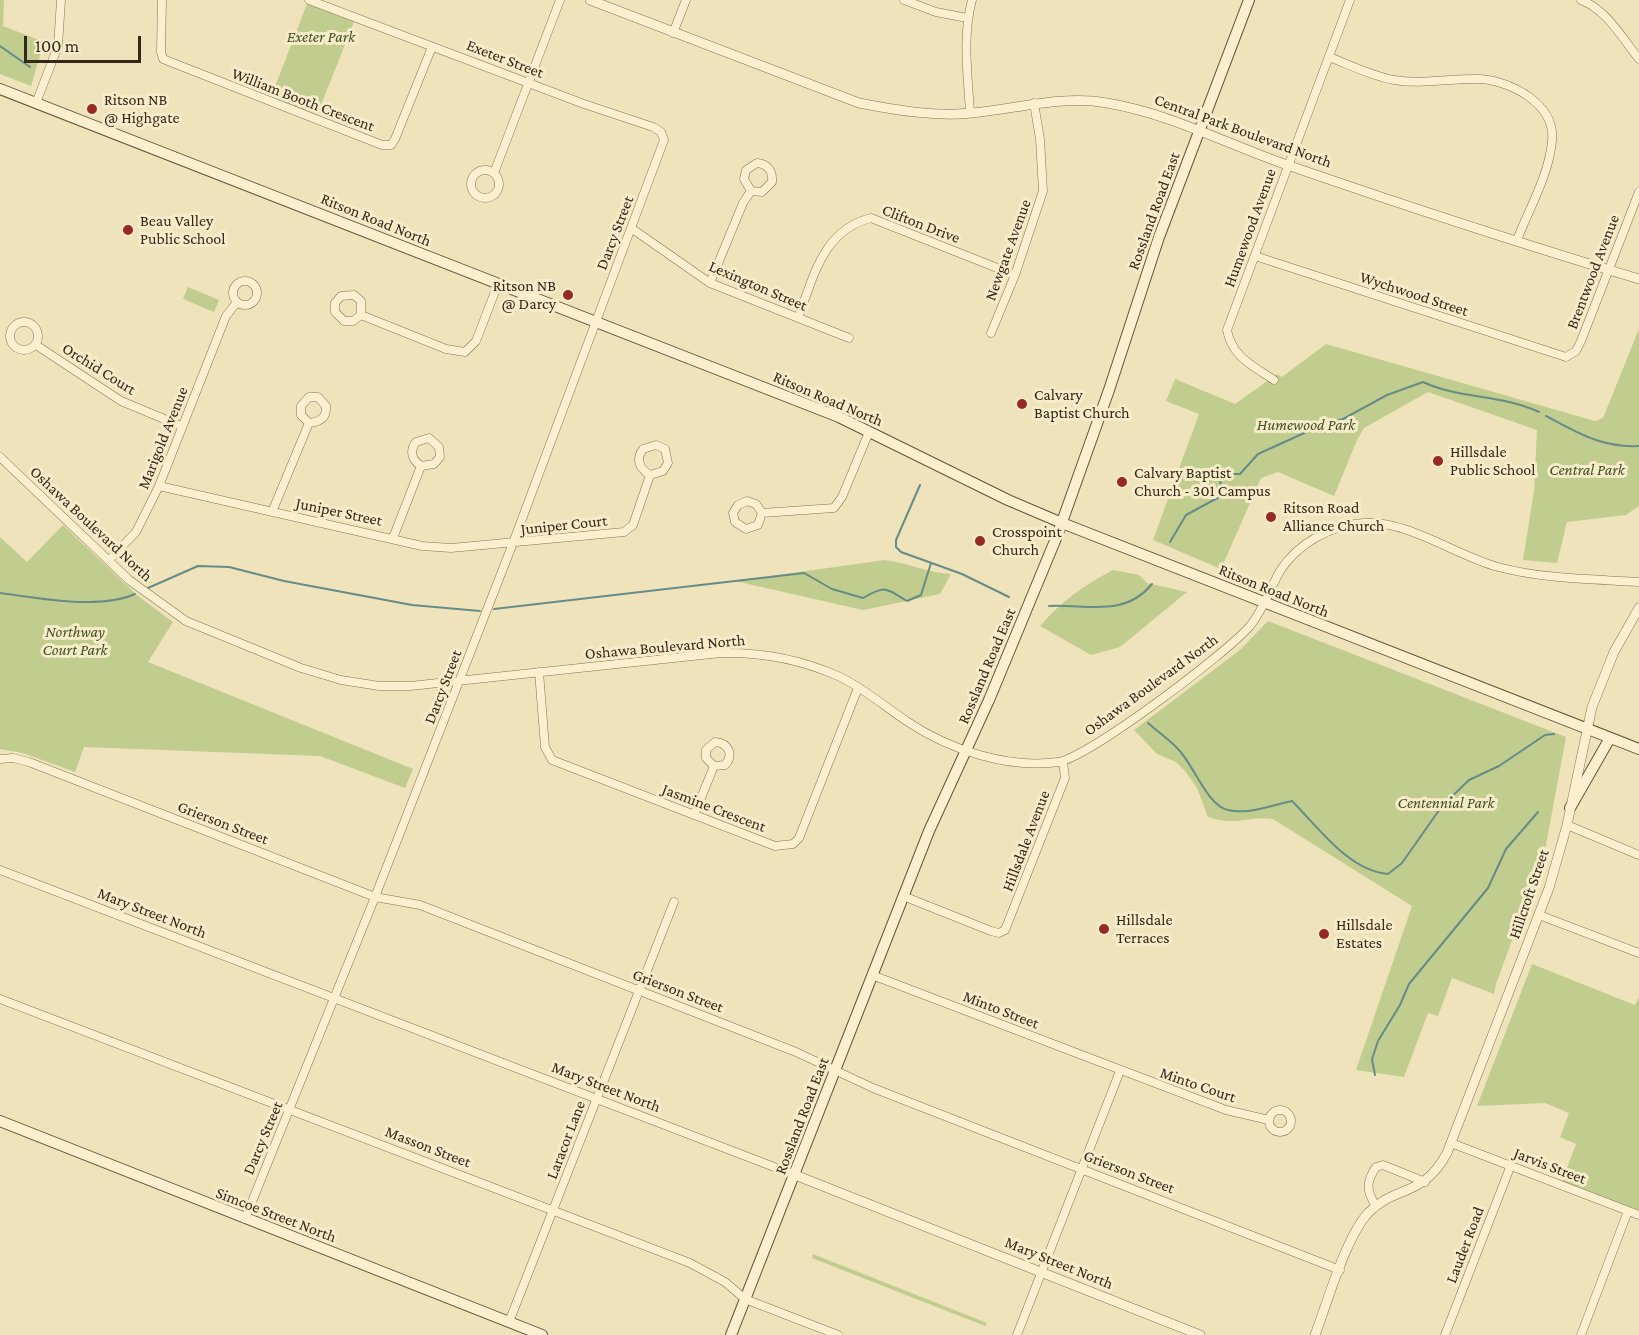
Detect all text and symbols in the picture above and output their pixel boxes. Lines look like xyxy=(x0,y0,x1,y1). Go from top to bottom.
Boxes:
scale bar xyxy=(27,24,144,62)
park label: Exeter Park xyxy=(287,27,355,47)
text: 100 m xyxy=(35,36,79,56)
street label: Exeter Street xyxy=(464,36,546,82)
street label: William Booth Crescent xyxy=(229,64,377,136)
place label: Ritson NB @ Highgate xyxy=(104,90,179,128)
street label: Central Park Boulevard North xyxy=(1152,90,1334,172)
marker: Ritson NB @ Highgate xyxy=(85,102,99,116)
street label: Rossland Road East xyxy=(1124,149,1184,273)
street label: Humewood Avenue xyxy=(1220,166,1280,290)
street label: Ritson Road North xyxy=(318,189,434,251)
street label: Darcy Street xyxy=(592,193,638,273)
street label: Newgate Avenue xyxy=(981,197,1035,303)
street label: Clifton Drive xyxy=(879,200,963,248)
place label: Beau Valley Public School xyxy=(140,211,225,249)
street label: Brentwood Avenue xyxy=(1562,212,1624,332)
marker: Beau Valley Public School xyxy=(121,223,135,237)
street label: Lexington Street xyxy=(706,257,810,315)
street label: Wychwood Street xyxy=(1357,267,1471,321)
place label: Ritson NB @ Darcy xyxy=(493,276,556,314)
marker: Ritson NB @ Darcy xyxy=(561,288,575,302)
street label: Orchid Court xyxy=(58,339,140,399)
street label: Ritson Road North xyxy=(770,367,886,431)
street label: Marigold Avenue xyxy=(134,384,192,492)
place label: Calvary Baptist Church xyxy=(1034,385,1130,423)
marker: Calvary Baptist Church xyxy=(1015,397,1029,411)
park label: Humewood Park xyxy=(1257,415,1355,435)
place label: Hillsdale Public School xyxy=(1450,442,1535,480)
marker: Hillsdale Public School xyxy=(1431,454,1445,468)
park label: Central Park xyxy=(1549,460,1625,480)
street label: Oshawa Boulevard North xyxy=(26,462,156,586)
place label: Calvary Baptist Church - 301 Campus xyxy=(1134,463,1271,501)
marker: Calvary Baptist Church - 301 Campus xyxy=(1115,475,1129,489)
street label: Juniper Street xyxy=(294,493,384,531)
place label: Ritson Road Alliance Church xyxy=(1283,498,1384,536)
marker: Ritson Road Alliance Church xyxy=(1264,510,1278,524)
street label: Juniper Court xyxy=(520,511,608,539)
place label: Crosspoint Church xyxy=(992,522,1062,560)
marker: Crosspoint Church xyxy=(973,534,987,548)
street label: Ritson Road North xyxy=(1216,560,1332,622)
street label: Rossland Road East xyxy=(954,605,1020,727)
park label: Northway Court Park xyxy=(42,622,108,660)
street label: Oshawa Boulevard North xyxy=(584,630,746,664)
street label: Oshawa Boulevard North xyxy=(1080,630,1222,740)
street label: Darcy Street xyxy=(420,647,466,727)
street label: Jasmine Crescent xyxy=(659,779,769,837)
street label: Hillsdale Avenue xyxy=(998,788,1054,894)
park label: Centennial Park xyxy=(1398,793,1494,813)
street label: Grierson Street xyxy=(175,797,271,849)
street label: Hillcroft Street xyxy=(1505,847,1553,941)
street label: Mary Street North xyxy=(95,883,209,943)
place label: Hillsdale Terraces xyxy=(1116,910,1172,948)
place label: Hillsdale Estates xyxy=(1336,915,1392,953)
marker: Hillsdale Terraces xyxy=(1097,922,1111,936)
marker: Hillsdale Estates xyxy=(1317,927,1331,941)
street label: Grierson Street xyxy=(630,965,726,1017)
street label: Minto Street xyxy=(960,987,1042,1033)
street label: Rossland Road East xyxy=(771,1055,833,1177)
street label: Mary Street North xyxy=(549,1057,663,1117)
street label: Minto Court xyxy=(1158,1063,1238,1107)
street label: Darcy Street xyxy=(239,1098,287,1178)
street label: Laracor Lane xyxy=(542,1098,590,1182)
street label: Masson Street xyxy=(382,1122,474,1172)
street label: Jarvis Street xyxy=(1511,1143,1589,1189)
street label: Grierson Street xyxy=(1081,1146,1177,1198)
street label: Simcoe Street North xyxy=(213,1183,339,1247)
street label: Lauder Road xyxy=(1442,1204,1488,1286)
street label: Mary Street North xyxy=(1002,1233,1116,1293)

